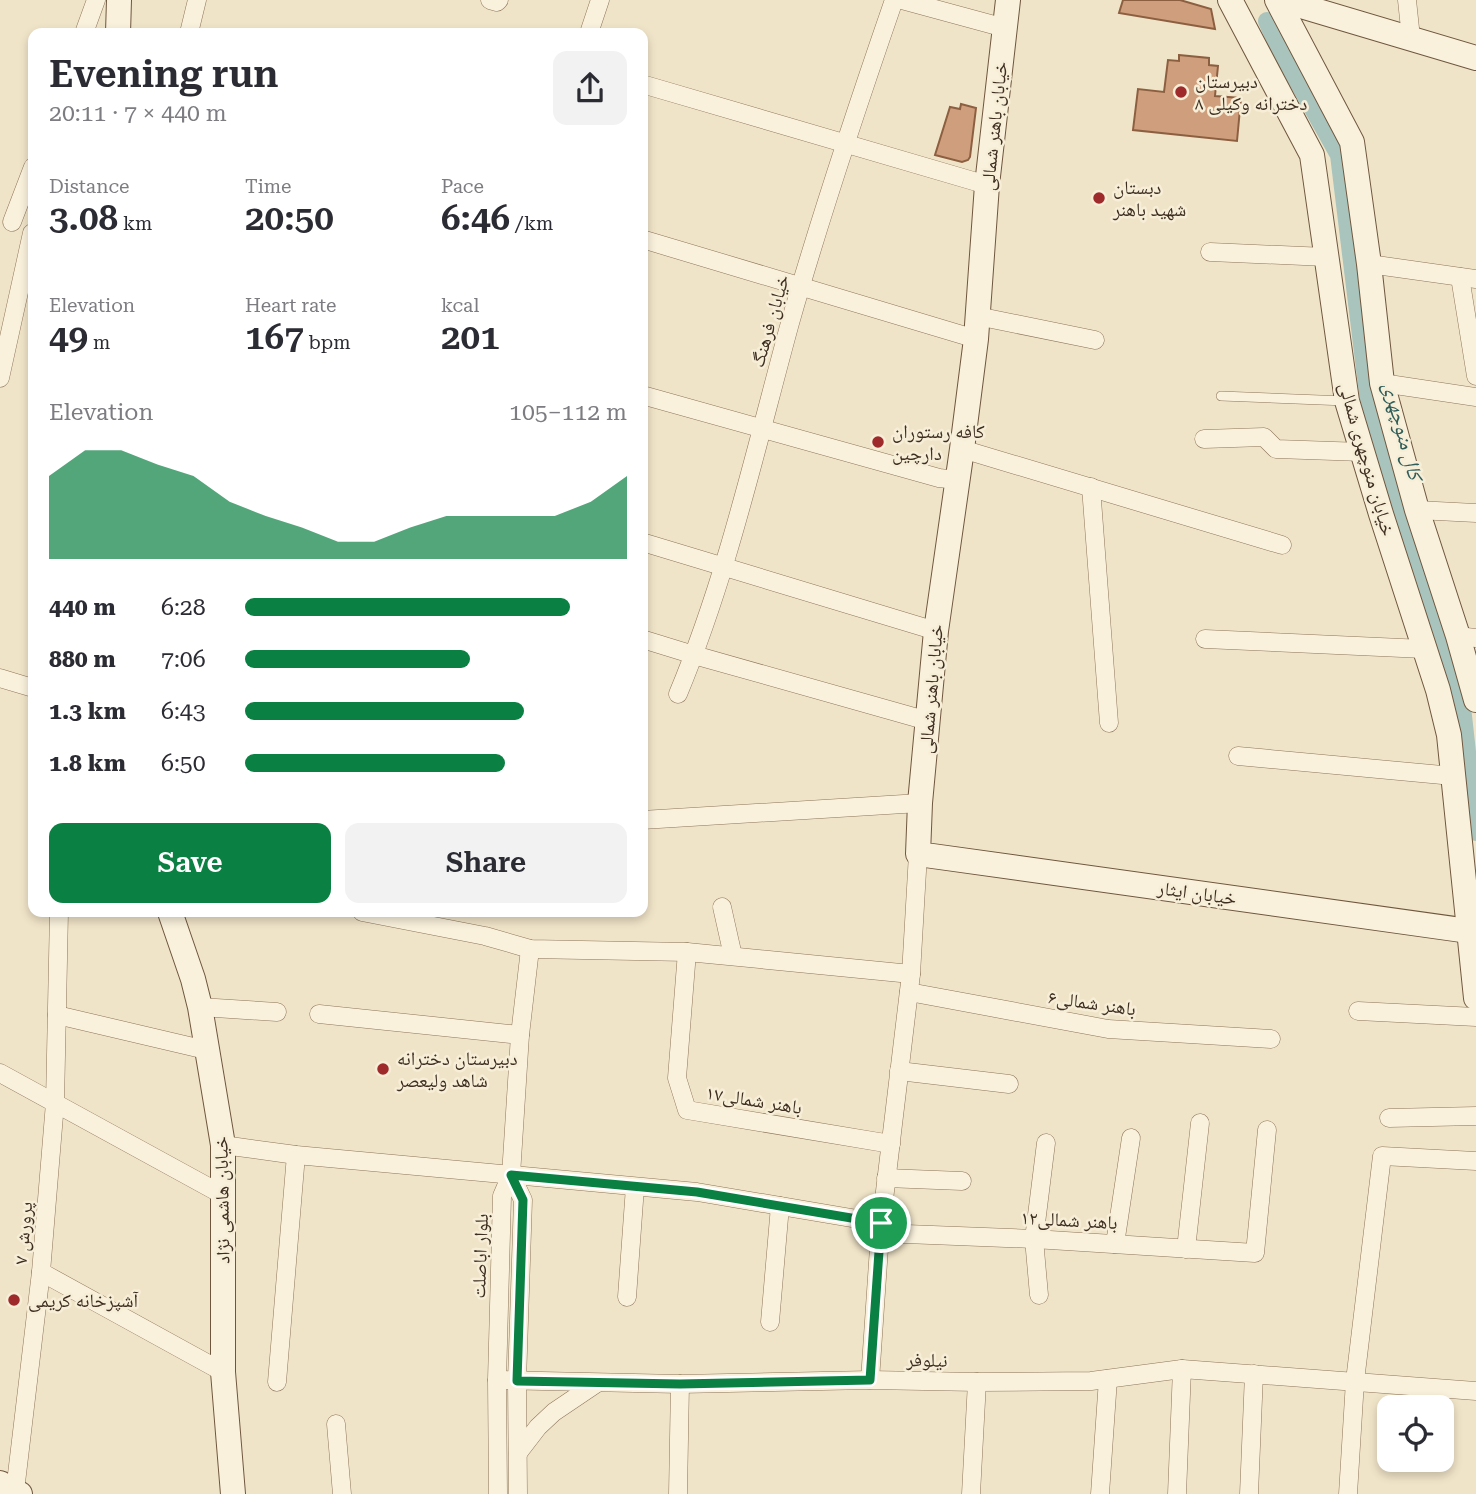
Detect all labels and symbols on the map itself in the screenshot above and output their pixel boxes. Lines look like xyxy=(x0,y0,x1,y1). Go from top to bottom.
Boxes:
street label: خیابان باهنر شمالی xyxy=(976,60,1012,192)
place label: دبیرستان دخترانه وکیلی ۸ xyxy=(1195,70,1307,115)
marker: دبیرستان دخترانه وکیلی ۸ xyxy=(1173,84,1189,100)
place label: دبستان شهید باهنر xyxy=(1112,176,1186,221)
marker: دبستان شهید باهنر xyxy=(1091,190,1107,206)
street label: خیابان فرهنگ xyxy=(746,272,794,370)
water label: کال منوچهری xyxy=(1377,379,1428,486)
street label: خیابان منوچهری شمالی xyxy=(1334,380,1400,538)
place label: کافه رستوران دارچین xyxy=(892,420,985,465)
marker: کافه رستوران دارچین xyxy=(870,434,886,450)
street label: خیابان باهنر شمالی xyxy=(914,623,948,755)
street label: خیابان ایثار xyxy=(1155,876,1238,910)
street label: باهنر شمالی۶ xyxy=(1047,985,1137,1021)
place label: دبیرستان دخترانه شاهد ولیعصر xyxy=(396,1047,518,1092)
marker: دبیرستان دخترانه شاهد ولیعصر xyxy=(375,1061,391,1077)
street label: باهنر شمالی۱۷ xyxy=(704,1081,804,1119)
street label: خیابان هاشمی نژاد xyxy=(209,1136,235,1264)
pin xyxy=(851,1193,911,1253)
street label: پرورش ۷ xyxy=(9,1201,37,1265)
street label: باهنر شمالی۱۲ xyxy=(1020,1206,1118,1234)
street label: بلوار اباصلت xyxy=(467,1213,493,1299)
place label: آشپزخانه کریمی xyxy=(28,1289,139,1312)
marker: آشپزخانه کریمی xyxy=(6,1292,22,1308)
street label: نیلوفر xyxy=(905,1348,948,1372)

